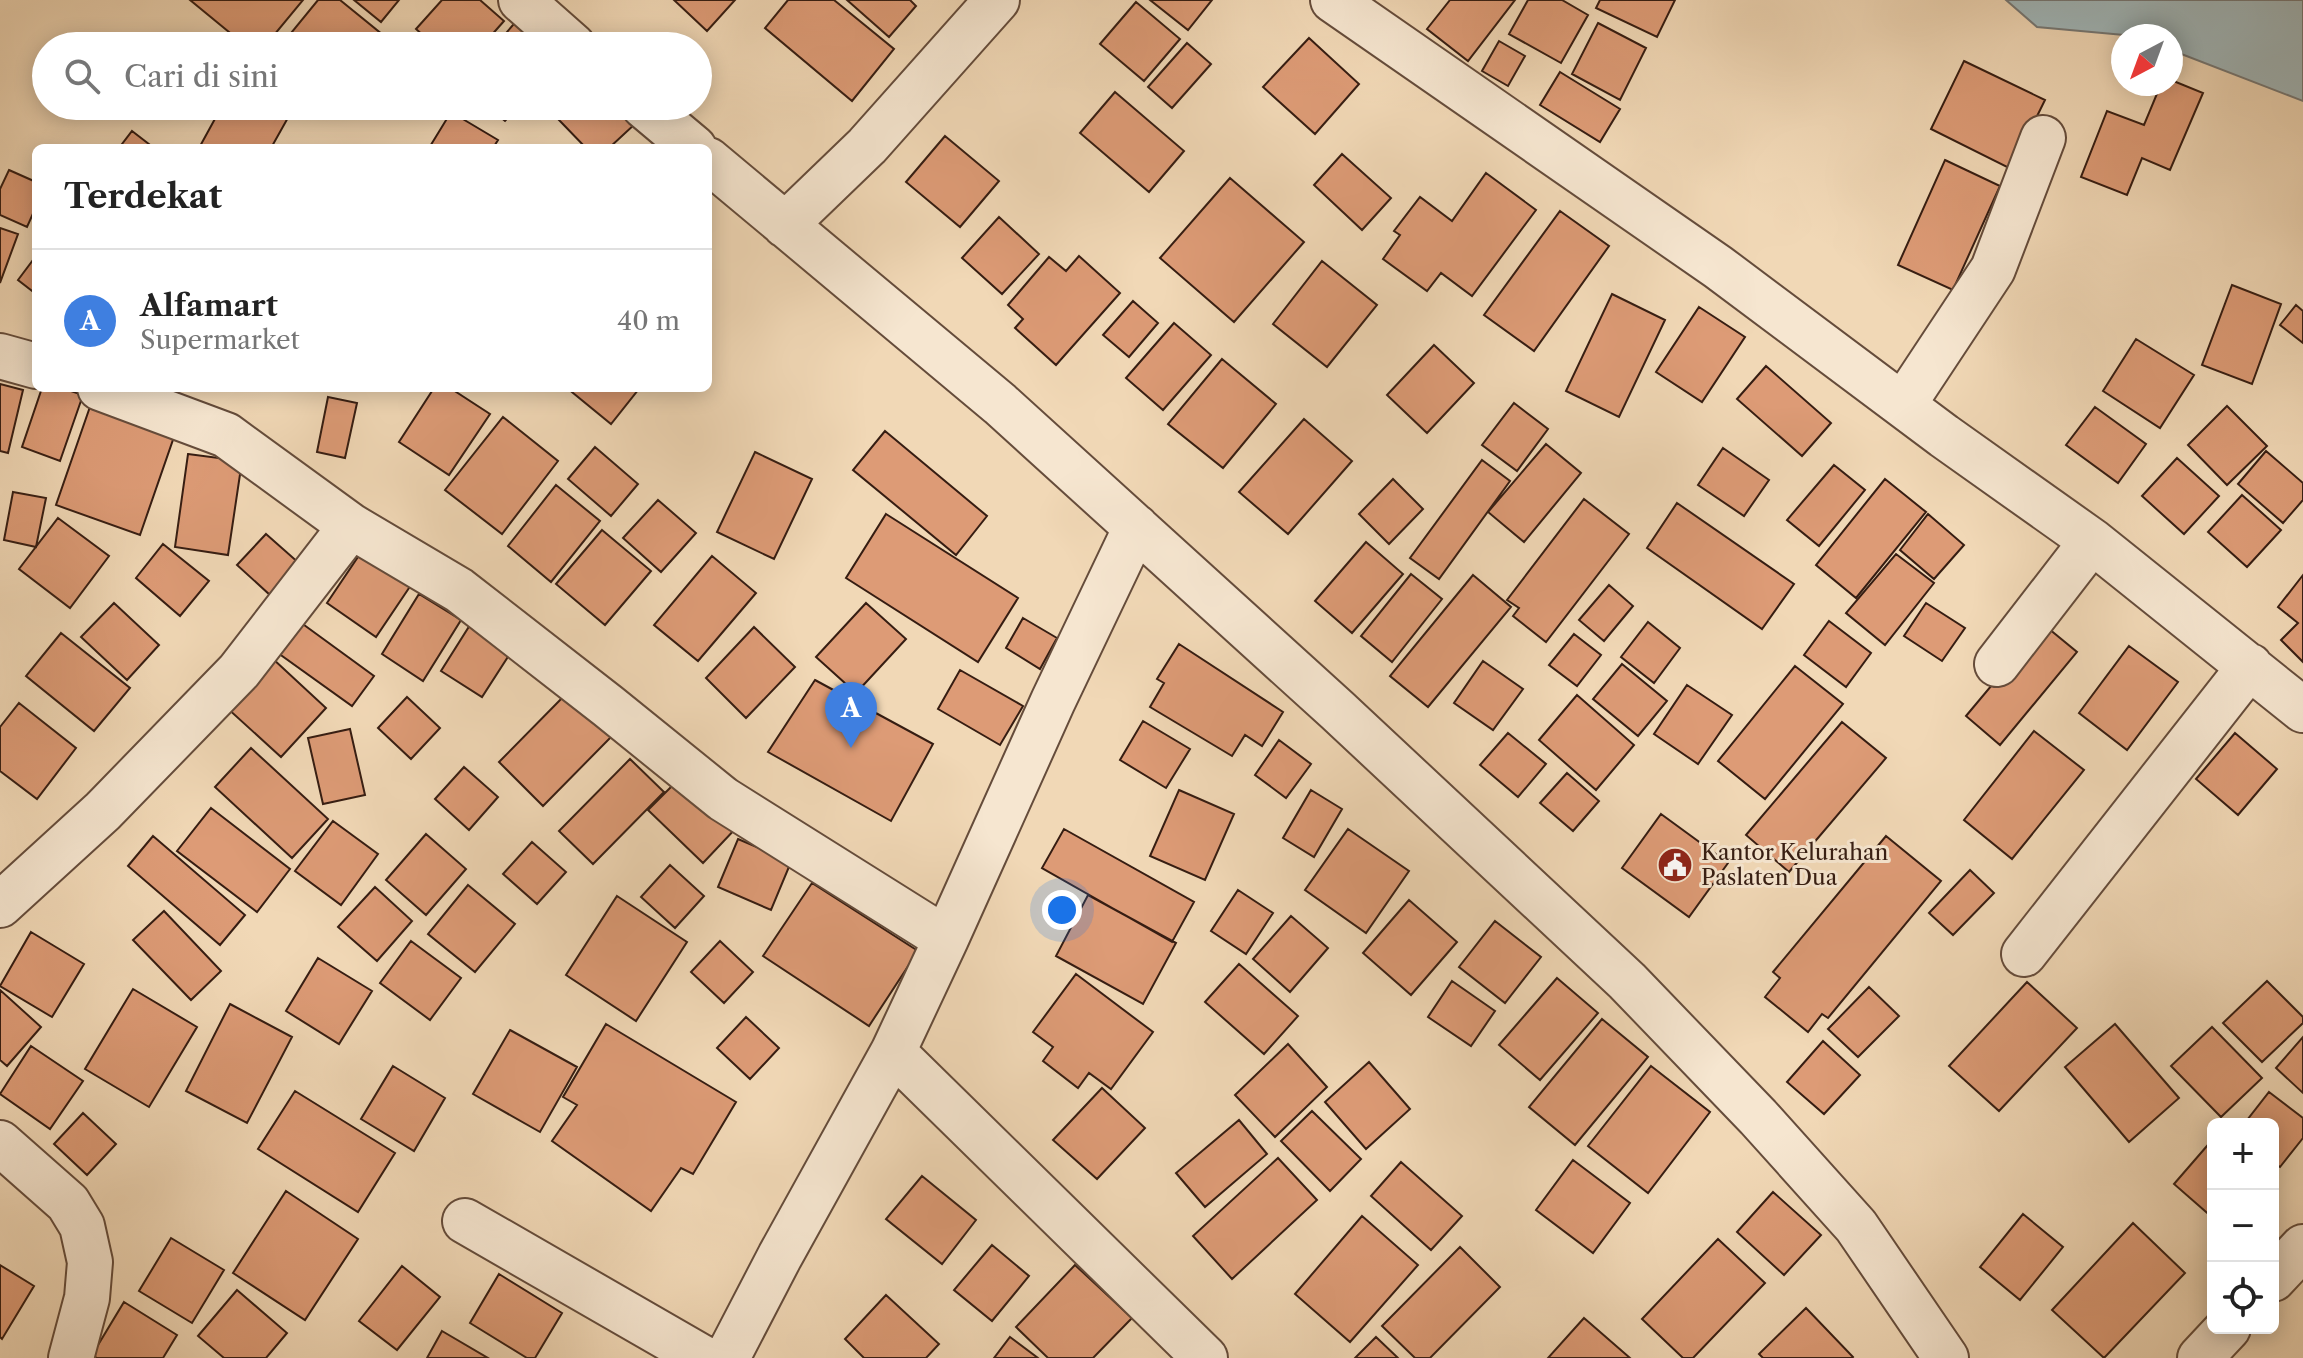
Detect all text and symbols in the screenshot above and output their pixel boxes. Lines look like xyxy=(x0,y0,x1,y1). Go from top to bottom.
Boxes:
north arrow xyxy=(2111,24,2183,96)
search box xyxy=(32,32,712,120)
icon: search xyxy=(60,54,104,98)
text: Cari di sini xyxy=(124,58,278,95)
text: Terdekat xyxy=(64,175,222,217)
text: Alfamart xyxy=(140,287,278,324)
text: A xyxy=(80,305,100,337)
text: 40 m xyxy=(617,305,680,337)
text: Supermarket xyxy=(140,324,300,356)
pin: A xyxy=(825,682,877,748)
place label: Kantor Kelurahan Paslaten Dua xyxy=(1701,839,1889,891)
public building icon: Kantor Kelurahan Paslaten Dua xyxy=(1656,846,1694,884)
your location xyxy=(1042,890,1082,930)
map controls xyxy=(2207,1118,2279,1334)
button: + xyxy=(2207,1118,2279,1190)
button: − xyxy=(2207,1190,2279,1262)
button: locate xyxy=(2207,1262,2279,1334)

